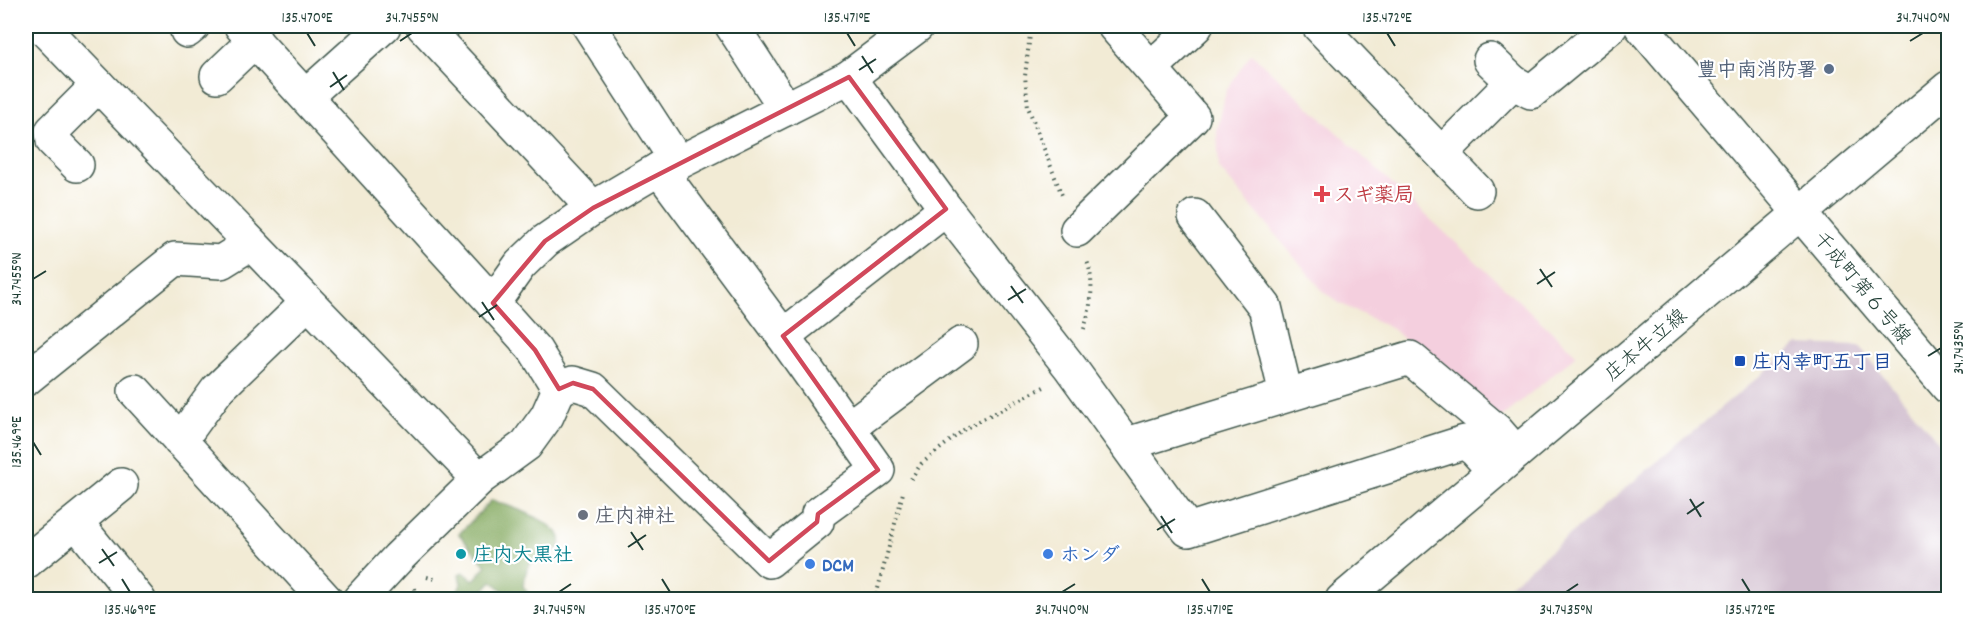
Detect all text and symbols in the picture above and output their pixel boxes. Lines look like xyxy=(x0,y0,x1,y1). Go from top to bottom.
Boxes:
text: 135.470°E xyxy=(281,8,333,30)
text: 34.7455°N xyxy=(385,8,439,30)
text: 135.471°E xyxy=(824,8,870,30)
text: 135.472°E xyxy=(1362,8,1412,30)
text: 34.7440°N xyxy=(1896,8,1950,30)
place label: 豊中南消防署 xyxy=(1697,58,1817,86)
marker: 豊中南消防署 xyxy=(1822,62,1836,76)
place label: スギ薬局 xyxy=(1334,183,1414,211)
marker: スギ薬局 xyxy=(1315,187,1329,201)
street label: 千成町第６号線 xyxy=(1805,226,1916,352)
text: 34.7455°N xyxy=(7,252,29,306)
street label: 庄本牛立線 xyxy=(1600,303,1694,389)
text: 34.7435°N xyxy=(1949,321,1971,375)
place label: 庄内幸町五丁目 xyxy=(1752,350,1892,378)
marker: 庄内幸町五丁目 xyxy=(1733,354,1747,368)
text: 135.469°E xyxy=(7,416,29,468)
place label: 庄内神社 xyxy=(595,504,675,532)
marker: 庄内神社 xyxy=(576,508,590,522)
place label: 庄内大黒社 xyxy=(473,543,573,571)
place label: ホンダ xyxy=(1060,543,1120,571)
marker: 庄内大黒社 xyxy=(454,547,468,561)
marker: ホンダ xyxy=(1041,547,1055,561)
place label: DCM xyxy=(822,553,854,581)
marker: DCM xyxy=(803,557,817,571)
text: 135.469°E xyxy=(104,600,156,622)
text: 34.7445°N xyxy=(533,600,585,622)
text: 135.470°E xyxy=(644,600,696,622)
text: 34.7440°N xyxy=(1035,600,1089,622)
text: 135.471°E xyxy=(1187,600,1233,622)
text: 34.7435°N xyxy=(1539,600,1593,622)
text: 135.472°E xyxy=(1725,600,1775,622)

